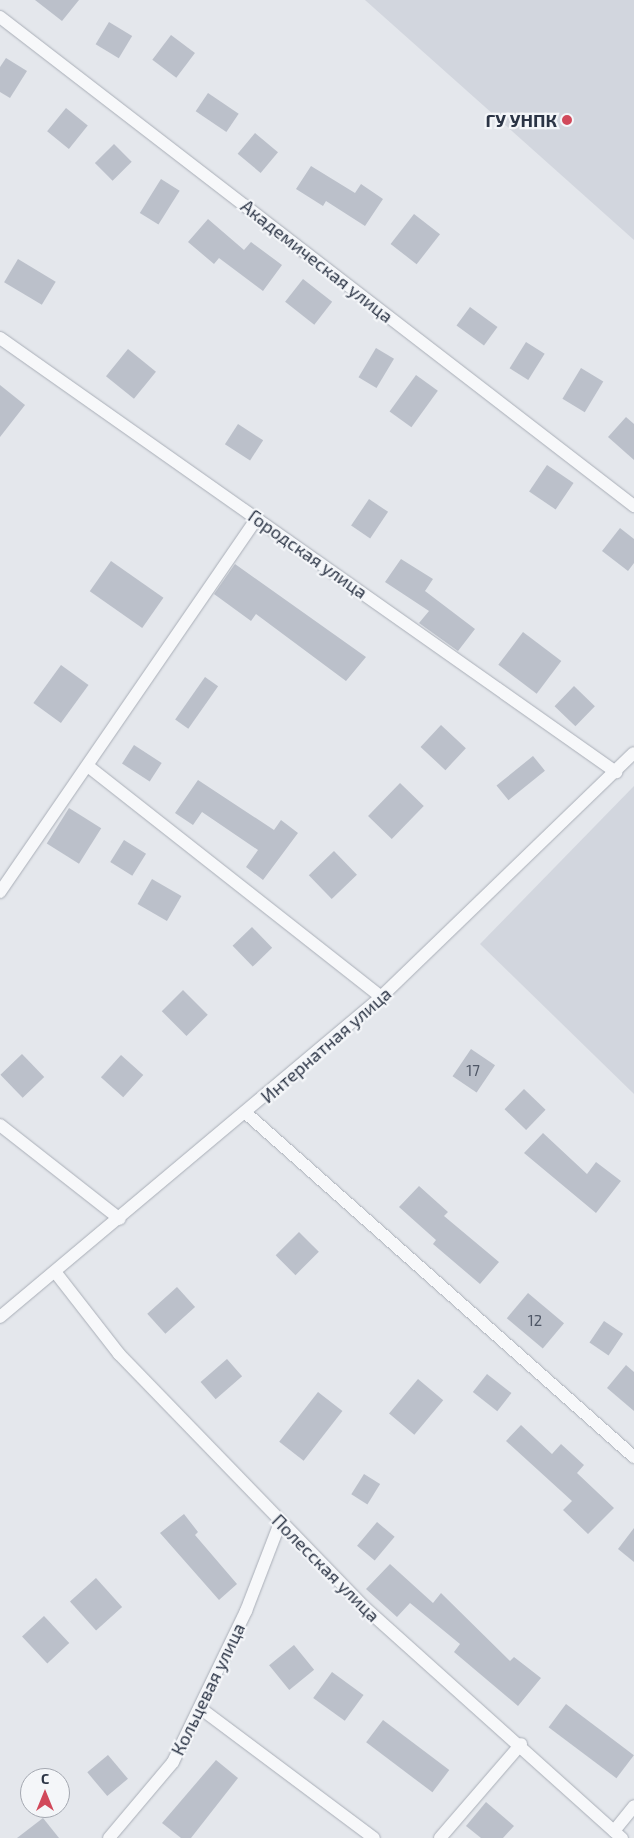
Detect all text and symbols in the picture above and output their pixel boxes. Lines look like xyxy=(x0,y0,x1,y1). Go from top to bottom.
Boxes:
place label: ГУ УНПК xyxy=(486,109,557,131)
marker: ГУ УНПК xyxy=(561,114,573,126)
street label: Академическая улица xyxy=(237,195,397,327)
street label: Городская улица xyxy=(244,505,372,603)
street label: Интернатная улица xyxy=(256,983,396,1107)
house number: 17 xyxy=(466,1062,480,1080)
house number: 12 xyxy=(528,1312,542,1330)
street label: Полесская улица xyxy=(268,1510,384,1626)
street label: Кольцевая улица xyxy=(167,1619,249,1759)
north arrow xyxy=(20,1768,70,1818)
text: С xyxy=(41,1770,49,1787)

